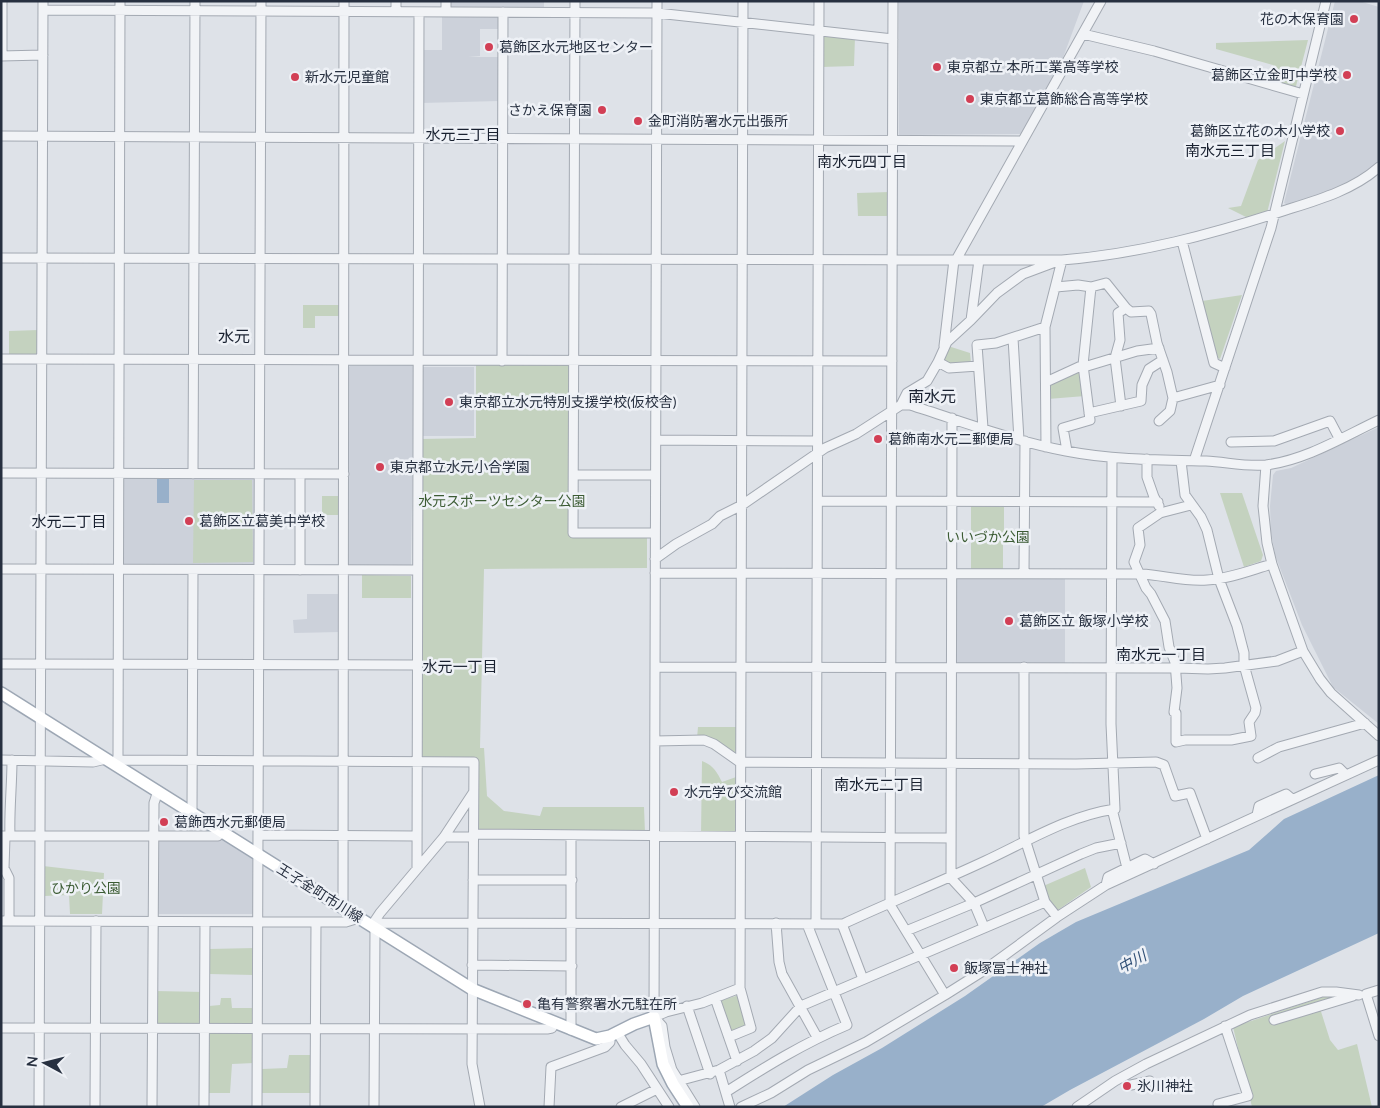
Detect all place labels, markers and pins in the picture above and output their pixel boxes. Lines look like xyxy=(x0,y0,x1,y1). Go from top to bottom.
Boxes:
place label: 花の木保育園 xyxy=(1260,10,1344,27)
marker: 花の木保育園 xyxy=(1348,13,1360,25)
place label: 葛飾区水元地区センター xyxy=(499,38,653,55)
marker: 葛飾区水元地区センター xyxy=(483,41,495,53)
place label: 東京都立 本所工業高等学校 xyxy=(947,58,1119,75)
marker: 東京都立 本所工業高等学校 xyxy=(931,61,943,73)
place label: 葛飾区立金町中学校 xyxy=(1211,66,1337,83)
place label: 新水元児童館 xyxy=(305,68,389,85)
marker: 葛飾区立金町中学校 xyxy=(1341,69,1353,81)
marker: 新水元児童館 xyxy=(289,71,301,83)
place label: 東京都立葛飾総合高等学校 xyxy=(980,90,1148,107)
marker: 東京都立葛飾総合高等学校 xyxy=(964,93,976,105)
place label: さかえ保育園 xyxy=(508,101,592,118)
marker: さかえ保育園 xyxy=(596,104,608,116)
place label: 金町消防署水元出張所 xyxy=(648,112,788,129)
marker: 金町消防署水元出張所 xyxy=(632,115,644,127)
place label: 葛飾区立花の木小学校 xyxy=(1190,122,1330,139)
marker: 葛飾区立花の木小学校 xyxy=(1334,125,1346,137)
place label: 東京都立水元特別支援学校(仮校舎) xyxy=(459,393,677,410)
marker: 東京都立水元特別支援学校(仮校舎) xyxy=(443,396,455,408)
place label: 葛飾南水元二郵便局 xyxy=(888,430,1014,447)
marker: 葛飾南水元二郵便局 xyxy=(872,433,884,445)
place label: 東京都立水元小合学園 xyxy=(390,458,530,475)
marker: 東京都立水元小合学園 xyxy=(374,461,386,473)
place label: 葛飾区立葛美中学校 xyxy=(199,512,325,529)
marker: 葛飾区立葛美中学校 xyxy=(183,515,195,527)
place label: 葛飾区立 飯塚小学校 xyxy=(1019,612,1149,629)
marker: 葛飾区立 飯塚小学校 xyxy=(1003,615,1015,627)
place label: 水元学び交流館 xyxy=(684,783,782,800)
marker: 水元学び交流館 xyxy=(668,786,680,798)
place label: 葛飾西水元郵便局 xyxy=(174,813,286,830)
marker: 葛飾西水元郵便局 xyxy=(158,816,170,828)
place label: 飯塚冨士神社 xyxy=(964,959,1048,976)
marker: 飯塚冨士神社 xyxy=(948,962,960,974)
place label: 亀有警察署水元駐在所 xyxy=(537,995,677,1012)
marker: 亀有警察署水元駐在所 xyxy=(521,998,533,1010)
place label: 氷川神社 xyxy=(1137,1077,1193,1094)
marker: 氷川神社 xyxy=(1121,1080,1133,1092)

